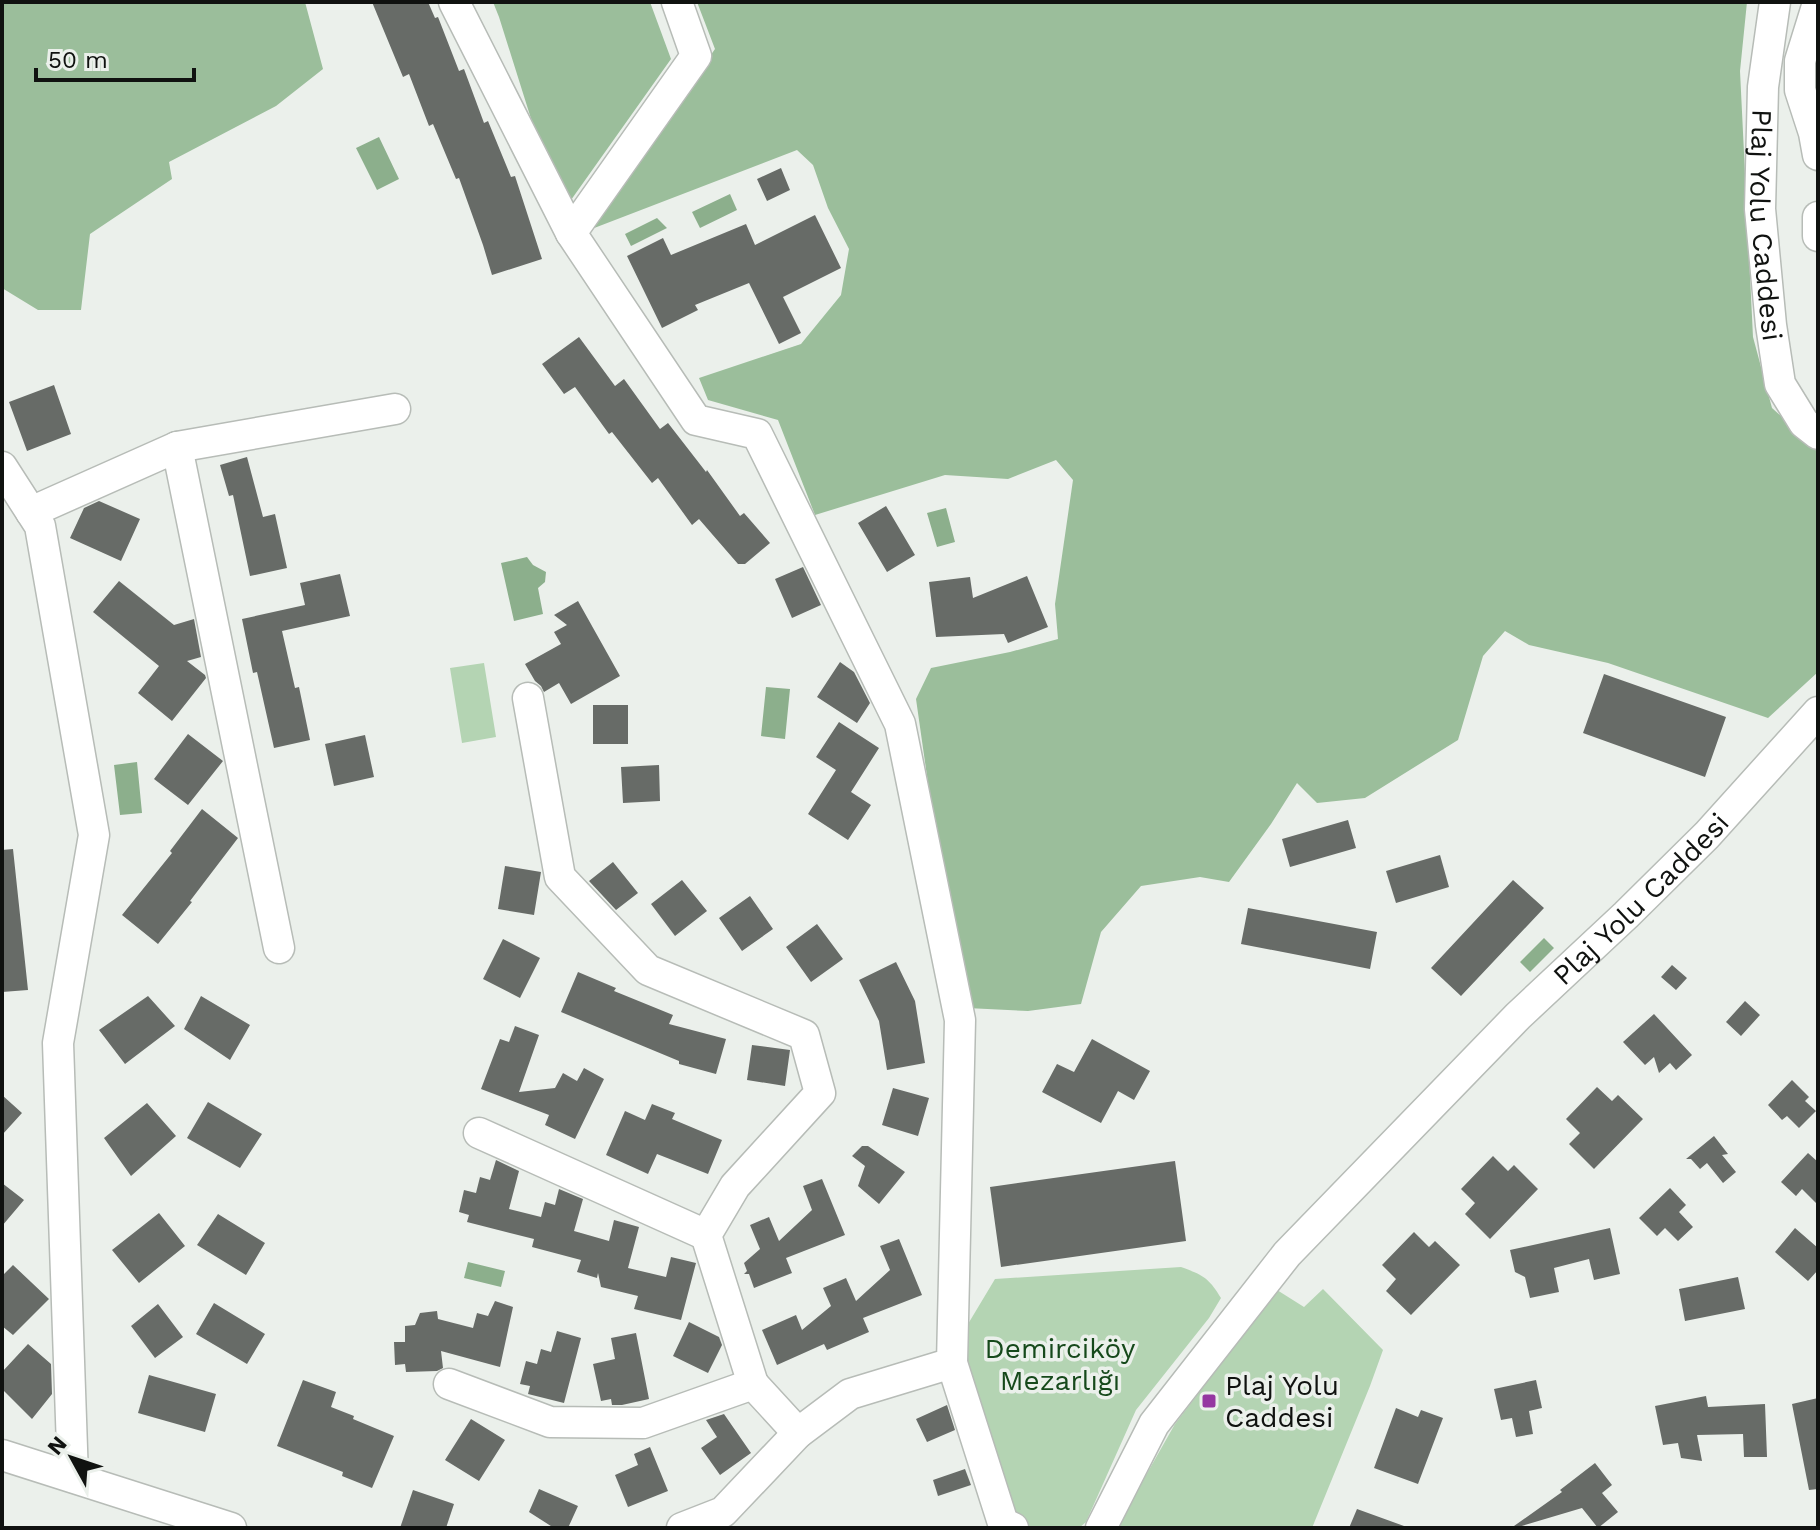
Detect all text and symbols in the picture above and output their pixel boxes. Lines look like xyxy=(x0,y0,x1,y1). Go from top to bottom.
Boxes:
scale bar xyxy=(36,32,194,82)
text: 50 m xyxy=(48,46,108,74)
street label: Plaj Yolu Caddesi xyxy=(1743,109,1790,343)
street label: Plaj Yolu Caddesi xyxy=(1546,806,1735,991)
park label: Demirciköy Mezarlığı xyxy=(985,1332,1136,1397)
place label: Plaj Yolu Caddesi xyxy=(1225,1369,1339,1434)
marker: Plaj Yolu Caddesi xyxy=(1200,1392,1218,1410)
north arrow xyxy=(32,1418,112,1498)
text: N xyxy=(42,1431,72,1460)

